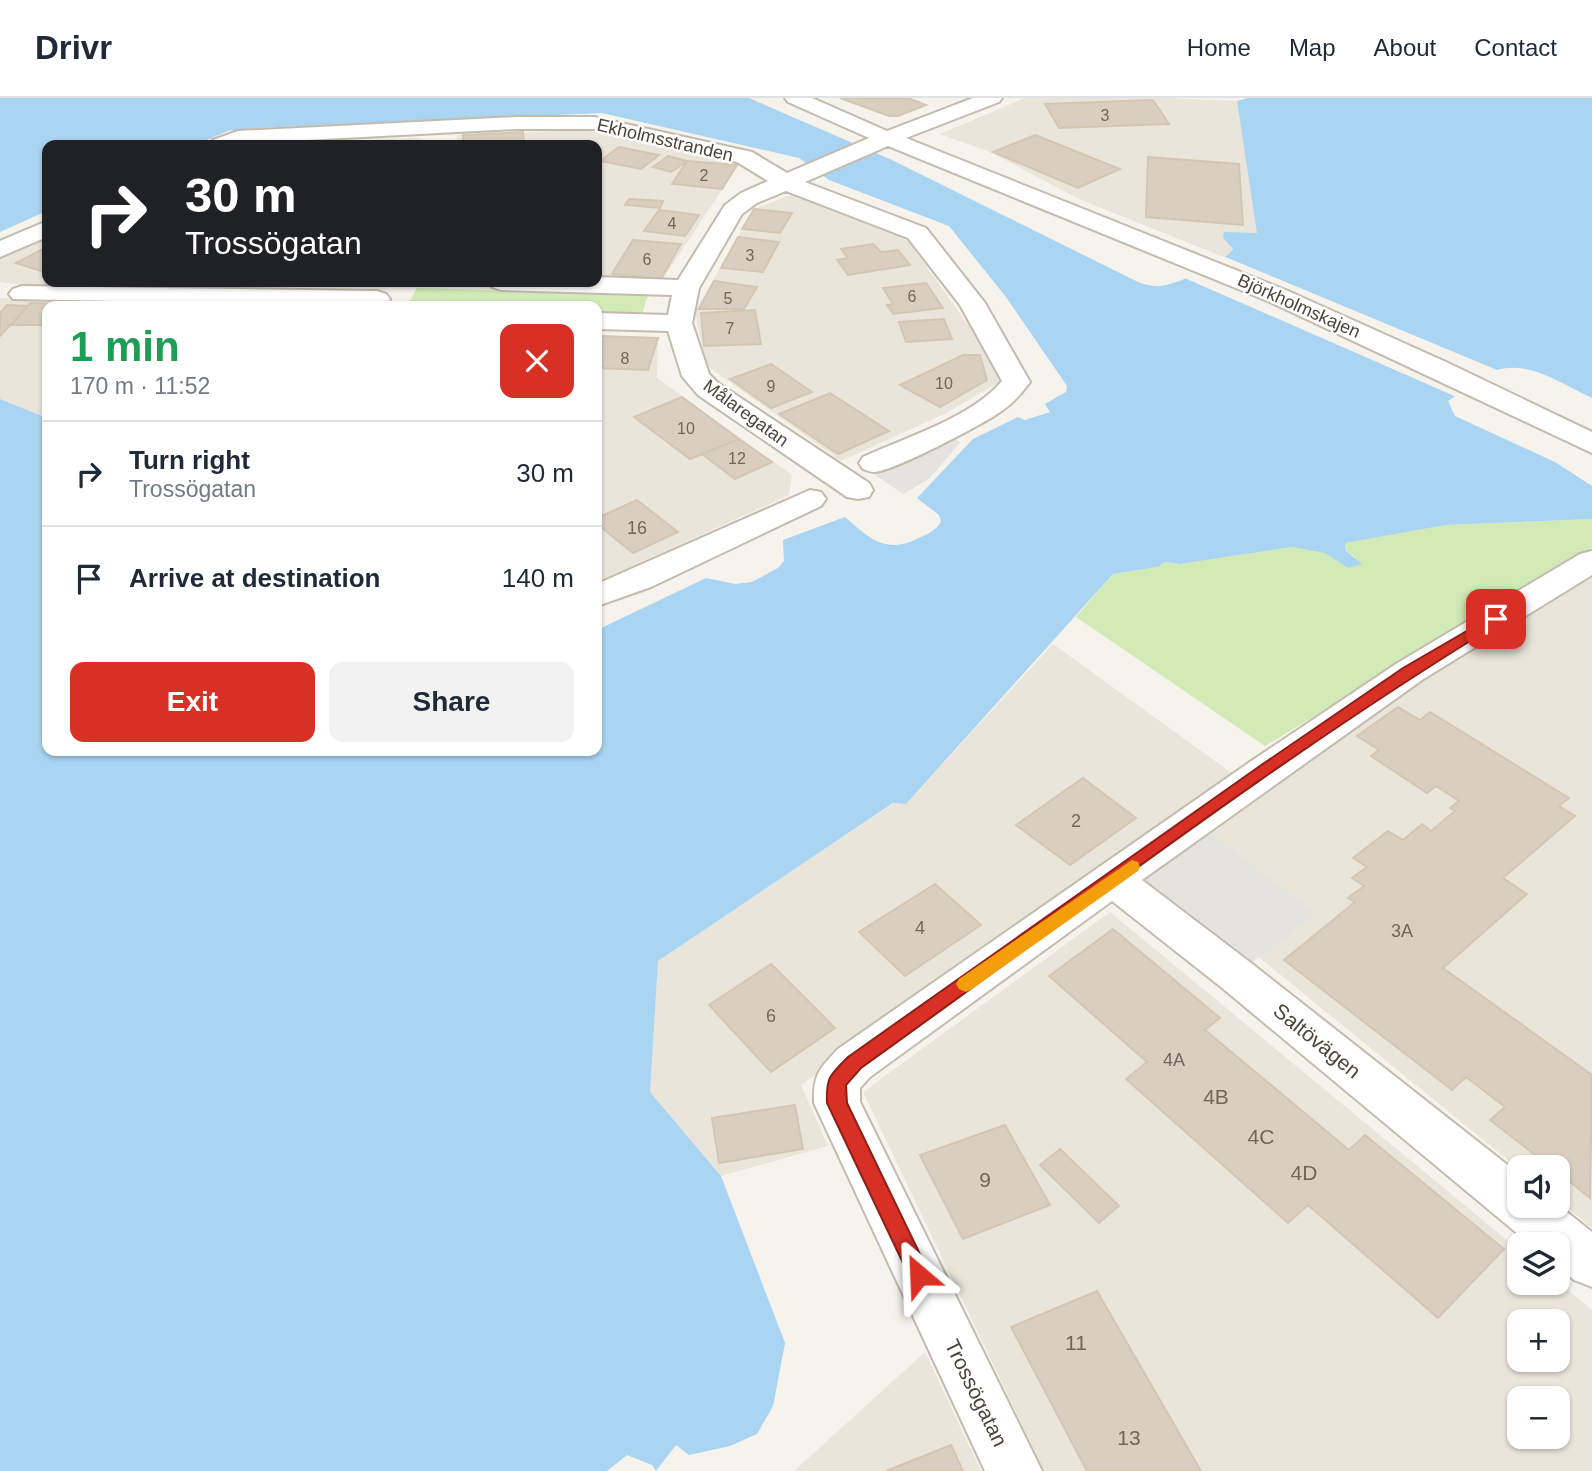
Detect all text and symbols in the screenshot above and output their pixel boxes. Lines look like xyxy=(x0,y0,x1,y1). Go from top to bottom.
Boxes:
text: Drivr xyxy=(35,29,112,66)
text: Home xyxy=(1187,34,1251,61)
text: Map xyxy=(1289,34,1336,61)
text: About xyxy=(1374,34,1436,61)
text: Contact xyxy=(1474,34,1557,61)
house number: 3 xyxy=(1101,107,1110,124)
street label: Ekholmsstranden xyxy=(595,115,735,165)
house number: 2 xyxy=(700,167,709,184)
icon: right xyxy=(70,168,161,259)
text: 30 m xyxy=(185,168,297,222)
house number: 4 xyxy=(668,215,677,232)
text: Trossögatan xyxy=(185,225,362,261)
house number: 3 xyxy=(746,247,755,264)
house number: 6 xyxy=(643,251,652,268)
street label: Björkholmskajen xyxy=(1235,270,1363,342)
house number: 6 xyxy=(908,288,917,305)
house number: 5 xyxy=(724,290,733,307)
house number: 7 xyxy=(726,320,735,337)
text: 1 min xyxy=(70,323,180,370)
button: close xyxy=(500,324,574,398)
house number: 8 xyxy=(621,350,630,367)
text: 170 m · 11:52 xyxy=(70,373,210,399)
street label: Målaregatan xyxy=(700,375,792,451)
house number: 10 xyxy=(935,375,953,392)
house number: 9 xyxy=(767,378,776,395)
house number: 10 xyxy=(677,420,695,437)
text: Turn right xyxy=(129,445,250,475)
house number: 12 xyxy=(728,450,746,467)
icon: right xyxy=(70,455,108,493)
text: 30 m xyxy=(516,458,574,488)
text: Trossögatan xyxy=(129,476,256,502)
house number: 16 xyxy=(627,518,647,538)
icon: arrive xyxy=(70,560,108,598)
text: Arrive at destination xyxy=(129,563,380,593)
text: 140 m xyxy=(502,563,574,593)
pin xyxy=(1466,589,1526,649)
icon: arrive xyxy=(1477,600,1515,638)
button: Exit xyxy=(70,662,315,742)
button: Share xyxy=(329,662,574,742)
house number: 2 xyxy=(1071,811,1081,831)
house number: 4 xyxy=(915,918,925,938)
house number: 3A xyxy=(1391,921,1413,941)
street label: Saltövägen xyxy=(1269,999,1365,1083)
house number: 6 xyxy=(766,1006,776,1026)
house number: 4A xyxy=(1163,1050,1185,1070)
house number: 4B xyxy=(1203,1085,1229,1108)
house number: 4C xyxy=(1248,1125,1274,1148)
map controls xyxy=(1507,1155,1570,1449)
button: sound xyxy=(1507,1155,1570,1218)
house number: 4D xyxy=(1291,1161,1317,1184)
house number: 9 xyxy=(979,1168,991,1191)
button: layers xyxy=(1507,1232,1570,1295)
position arrow xyxy=(882,1238,956,1312)
button: + xyxy=(1507,1309,1570,1372)
house number: 11 xyxy=(1065,1331,1087,1354)
street label: Trossögatan xyxy=(941,1336,1012,1450)
button: − xyxy=(1507,1386,1570,1449)
house number: 13 xyxy=(1117,1426,1141,1449)

